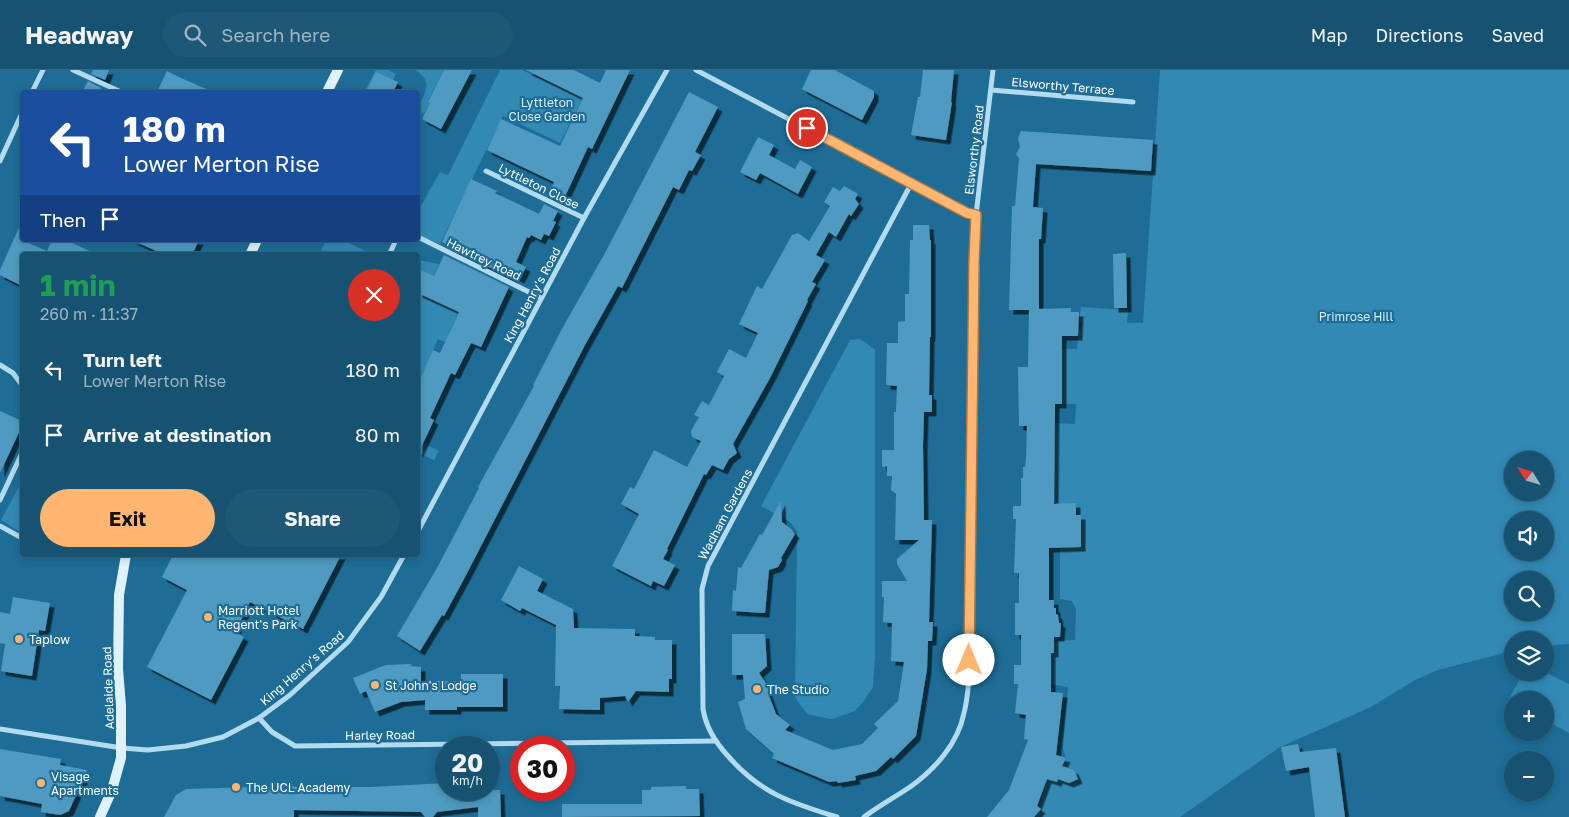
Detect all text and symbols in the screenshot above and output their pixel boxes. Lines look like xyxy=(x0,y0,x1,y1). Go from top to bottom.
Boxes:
search box xyxy=(163,12,513,57)
text: Headway xyxy=(25,20,133,49)
icon: search xyxy=(181,21,209,49)
text: Search here xyxy=(221,23,330,46)
text: Map xyxy=(1311,24,1347,46)
text: Directions xyxy=(1375,24,1463,46)
text: Saved xyxy=(1491,24,1544,46)
street label: Elsworthy Terrace xyxy=(1011,74,1115,98)
park label: Lyttleton Close Garden xyxy=(509,95,585,124)
street label: Elsworthy Road xyxy=(961,104,987,196)
pin xyxy=(786,107,828,149)
text: 180 m xyxy=(123,108,226,150)
icon: left xyxy=(40,110,105,175)
icon: arrive xyxy=(793,114,821,142)
text: Lower Merton Rise xyxy=(123,150,320,177)
street label: Lyttleton Close xyxy=(496,160,582,212)
icon: arrive xyxy=(96,205,124,233)
text: Then xyxy=(40,208,86,231)
street label: Hawtrey Road xyxy=(444,235,524,283)
street label: King Henry's Road xyxy=(500,245,564,345)
text: 1 min xyxy=(40,267,116,303)
button: close xyxy=(348,269,400,321)
text: 260 m · 11:37 xyxy=(40,304,138,324)
park label: Primrose Hill xyxy=(1319,309,1393,324)
text: Turn left xyxy=(83,348,162,371)
icon: left xyxy=(40,356,68,384)
text: 180 m xyxy=(346,358,400,381)
text: Lower Merton Rise xyxy=(83,371,226,391)
icon: arrive xyxy=(40,421,68,449)
text: Arrive at destination xyxy=(83,423,271,446)
text: 80 m xyxy=(355,423,400,446)
north arrow xyxy=(1504,451,1554,501)
map controls xyxy=(1504,451,1554,801)
street label: Wadham Gardens xyxy=(695,466,755,562)
button: Exit xyxy=(40,489,215,547)
button: Share xyxy=(225,489,400,547)
button: sound xyxy=(1504,511,1554,561)
button: search xyxy=(1504,571,1554,621)
place label: Marriott Hotel Regent's Park xyxy=(218,603,299,632)
marker: Marriott Hotel Regent's Park xyxy=(202,611,214,623)
street label: King Henry's Road xyxy=(257,627,347,709)
button: layers xyxy=(1504,631,1554,681)
place label: Taplow xyxy=(29,632,70,647)
marker: Taplow xyxy=(13,633,25,645)
position arrow xyxy=(942,633,994,685)
street label: Adelaide Road xyxy=(99,646,117,730)
place label: St John's Lodge xyxy=(385,678,476,693)
marker: St John's Lodge xyxy=(369,679,381,691)
place label: The Studio xyxy=(767,682,829,697)
marker: The Studio xyxy=(751,683,763,695)
button: + xyxy=(1504,691,1554,741)
street label: Harley Road xyxy=(345,727,415,743)
speed limit sign: 30 xyxy=(510,736,575,801)
text: 20 xyxy=(452,747,483,778)
button: − xyxy=(1504,751,1554,801)
place label: Visage Apartments xyxy=(51,769,119,798)
text: km/h xyxy=(452,773,483,788)
marker: Visage Apartments xyxy=(35,777,47,789)
place label: The UCL Academy xyxy=(246,780,351,795)
marker: The UCL Academy xyxy=(230,781,242,793)

